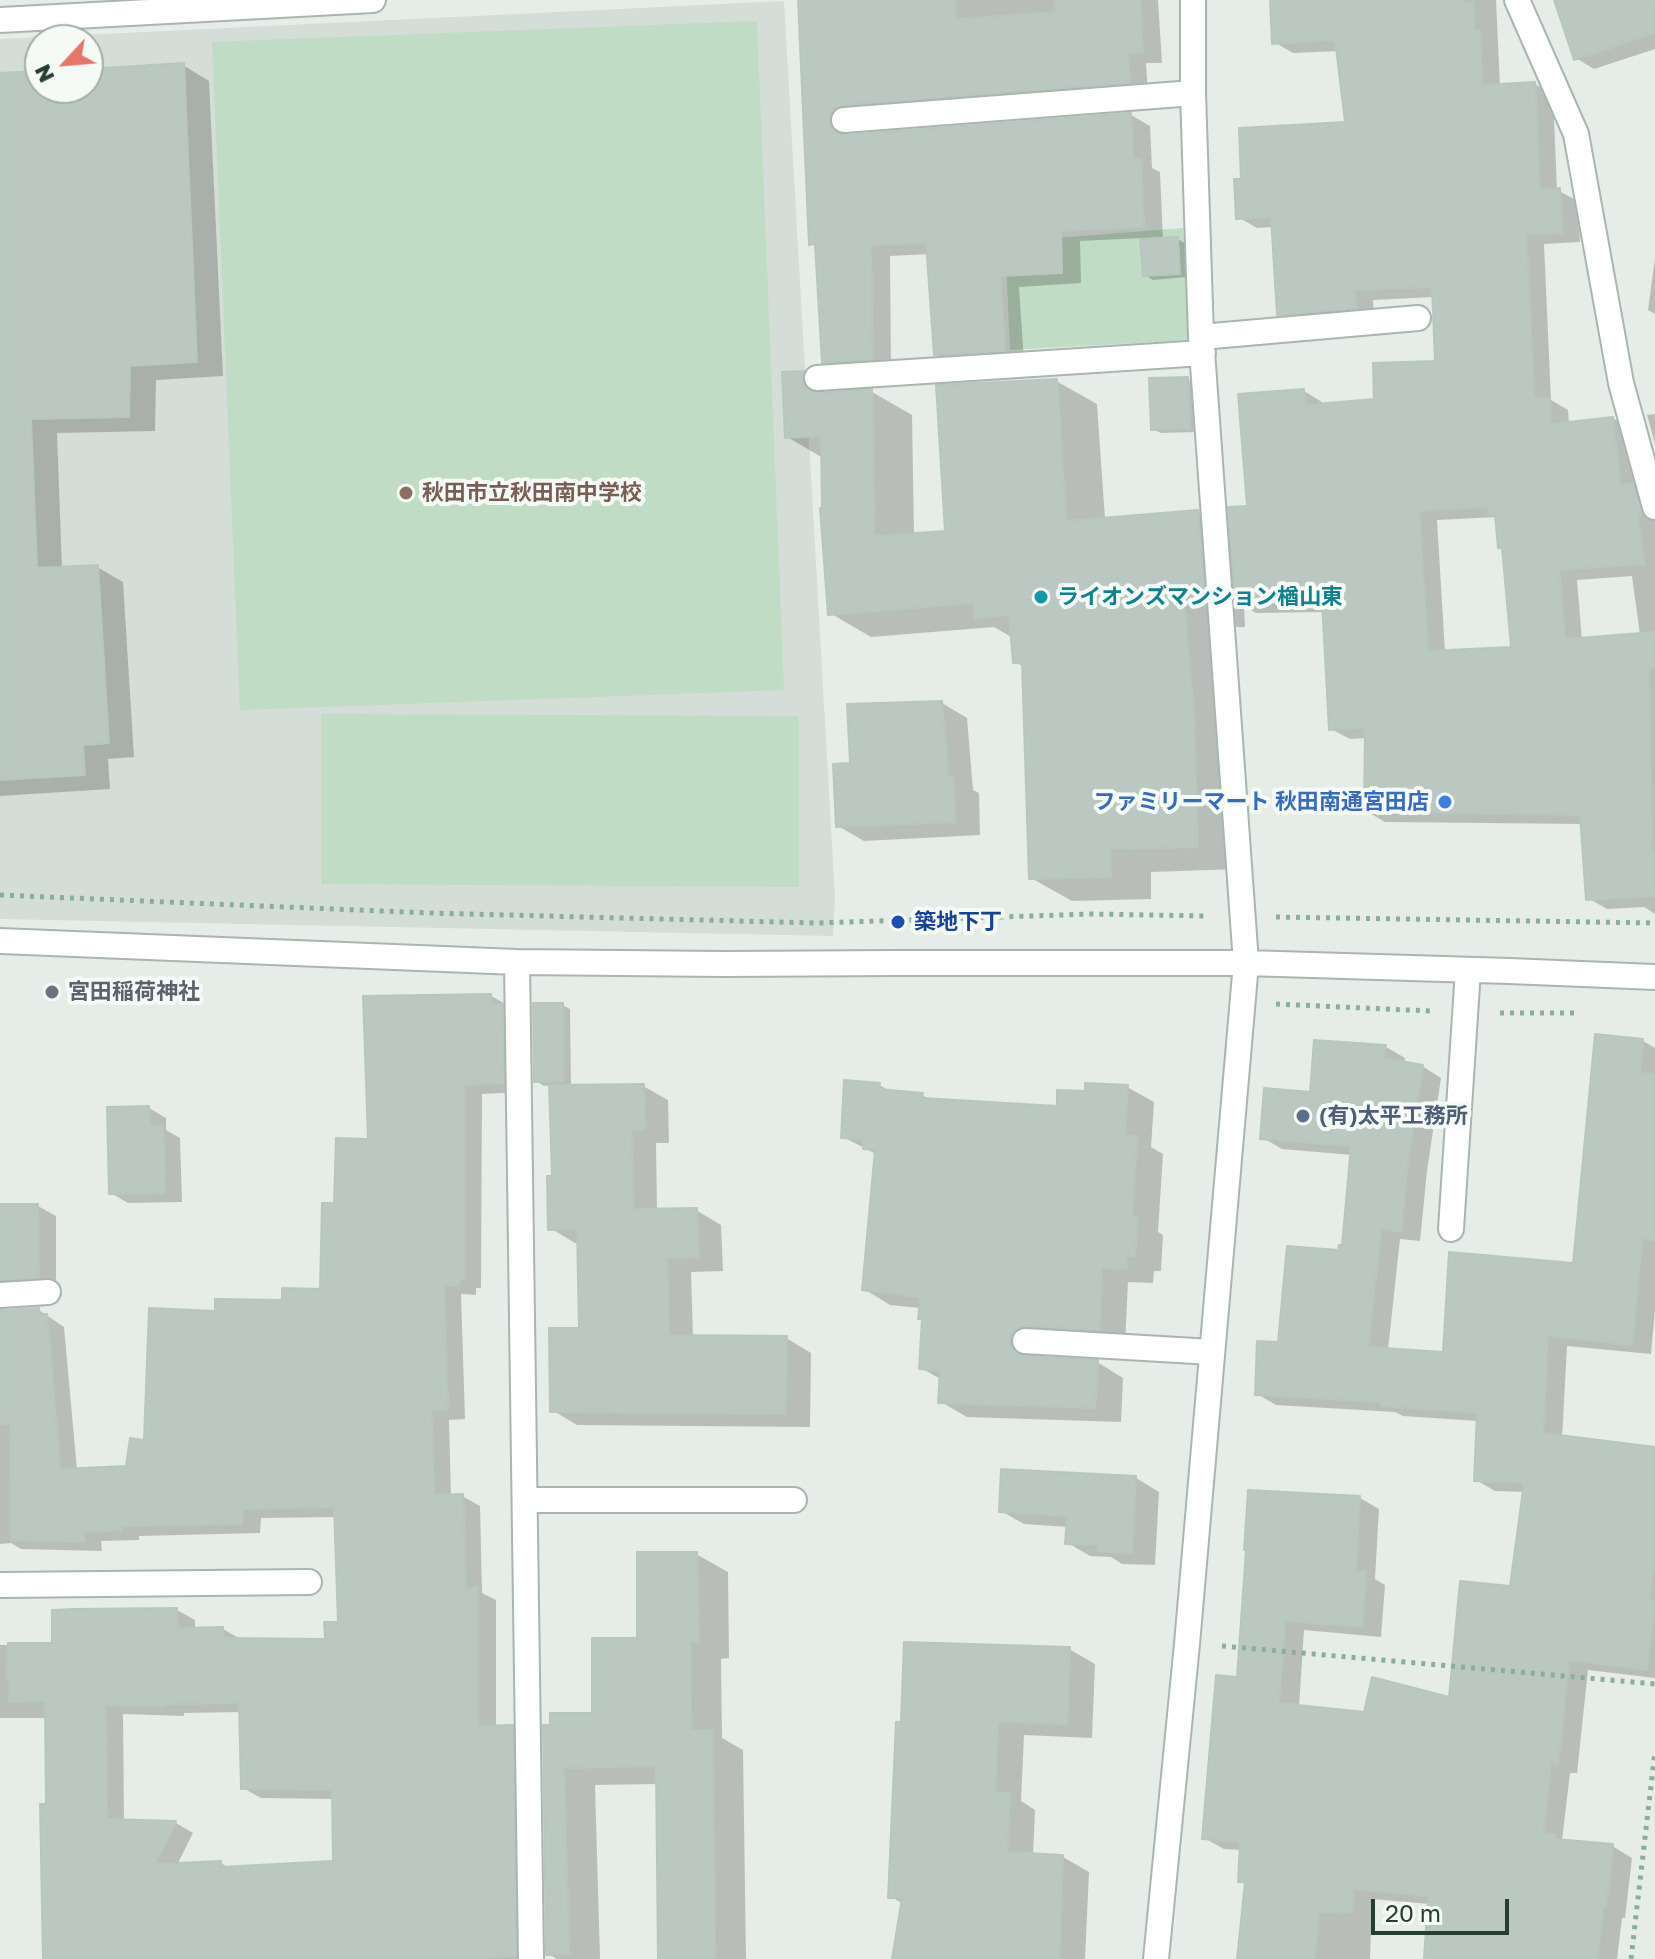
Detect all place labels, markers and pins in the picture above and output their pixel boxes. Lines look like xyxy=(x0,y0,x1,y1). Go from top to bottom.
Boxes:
place label: 秋田市立秋田南中学校 xyxy=(422,480,642,506)
marker: 秋田市立秋田南中学校 xyxy=(397,484,415,502)
place label: ライオンズマンション楢山東 xyxy=(1057,584,1343,610)
marker: ライオンズマンション楢山東 xyxy=(1032,588,1050,606)
place label: ファミリーマート 秋田南通宮田店 xyxy=(1094,789,1429,815)
marker: ファミリーマート 秋田南通宮田店 xyxy=(1436,793,1454,811)
place label: 築地下丁 xyxy=(914,909,1002,935)
marker: 築地下丁 xyxy=(889,913,907,931)
place label: 宮田稲荷神社 xyxy=(68,979,200,1005)
marker: 宮田稲荷神社 xyxy=(43,983,61,1001)
place label: (有)太平工務所 xyxy=(1319,1103,1468,1129)
marker: (有)太平工務所 xyxy=(1294,1107,1312,1125)

